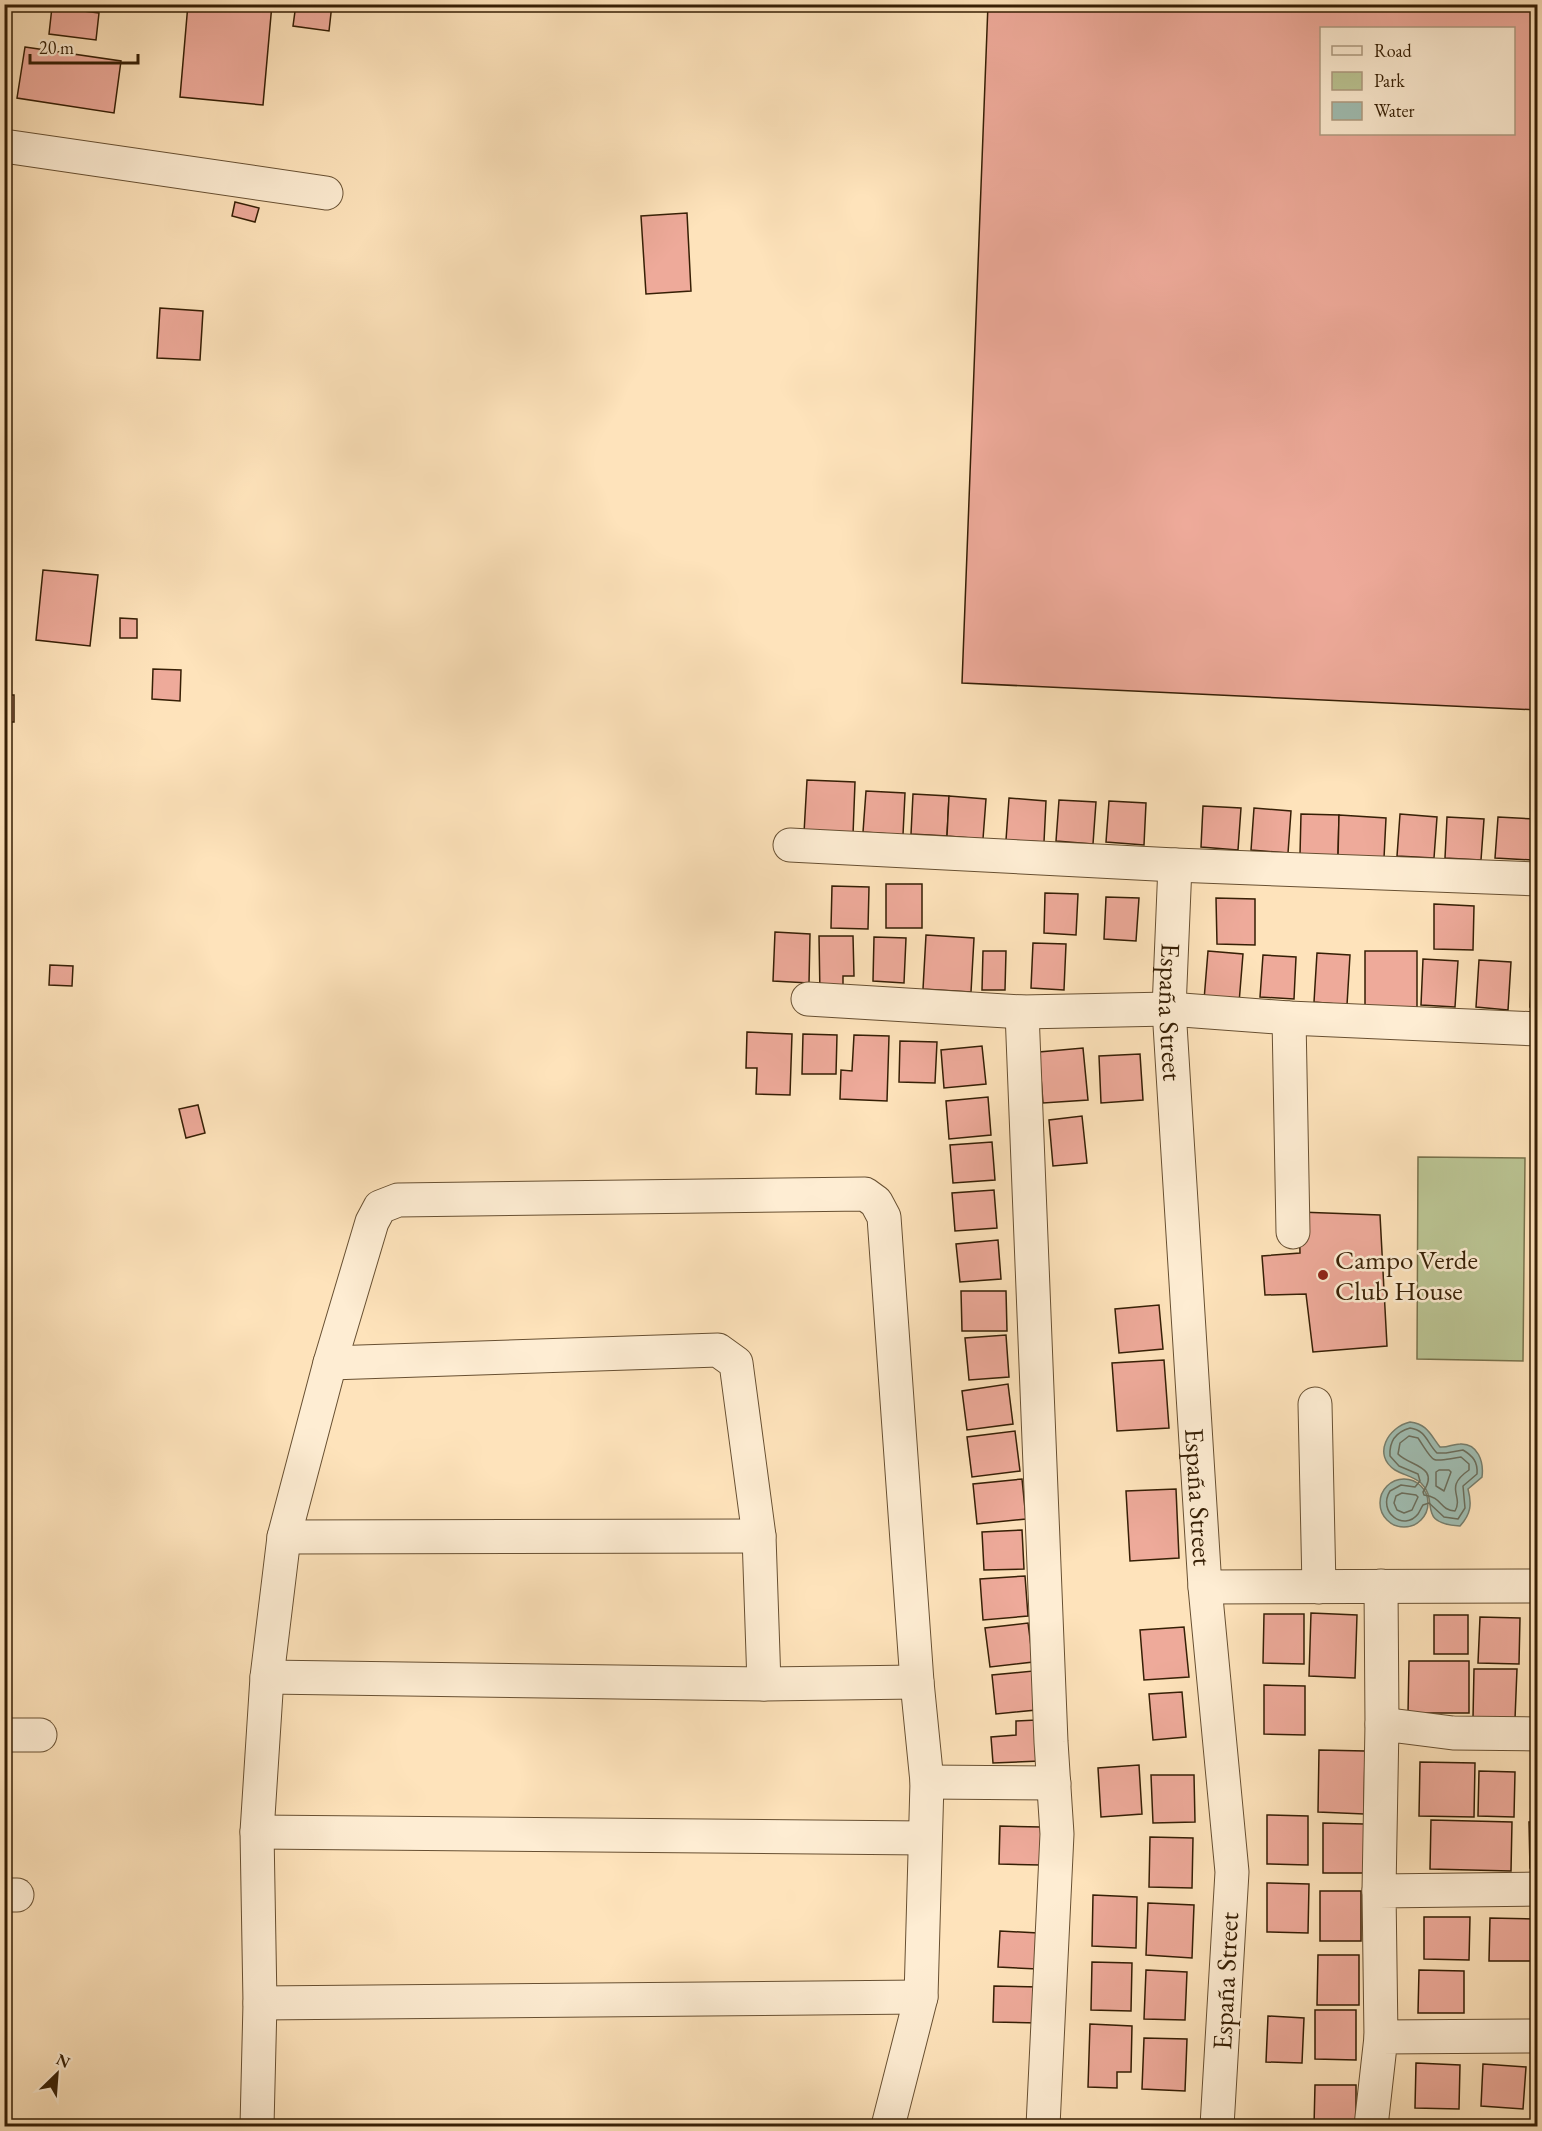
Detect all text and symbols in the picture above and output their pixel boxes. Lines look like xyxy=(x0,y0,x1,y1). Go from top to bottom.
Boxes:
scale bar xyxy=(30,27,138,65)
legend xyxy=(1320,27,1515,135)
text: 20 m xyxy=(39,36,74,59)
text: Road xyxy=(1374,39,1413,62)
text: Park xyxy=(1374,69,1405,92)
text: Water xyxy=(1374,99,1415,122)
street label: España Street xyxy=(1151,942,1191,1082)
place label: Campo Verde Club House xyxy=(1335,1242,1478,1308)
marker: Campo Verde Club House xyxy=(1316,1268,1330,1282)
street label: España Street xyxy=(1178,1427,1221,1567)
street label: España Street xyxy=(1204,1911,1246,2051)
north arrow xyxy=(27,2044,87,2104)
text: N xyxy=(53,2049,73,2073)

